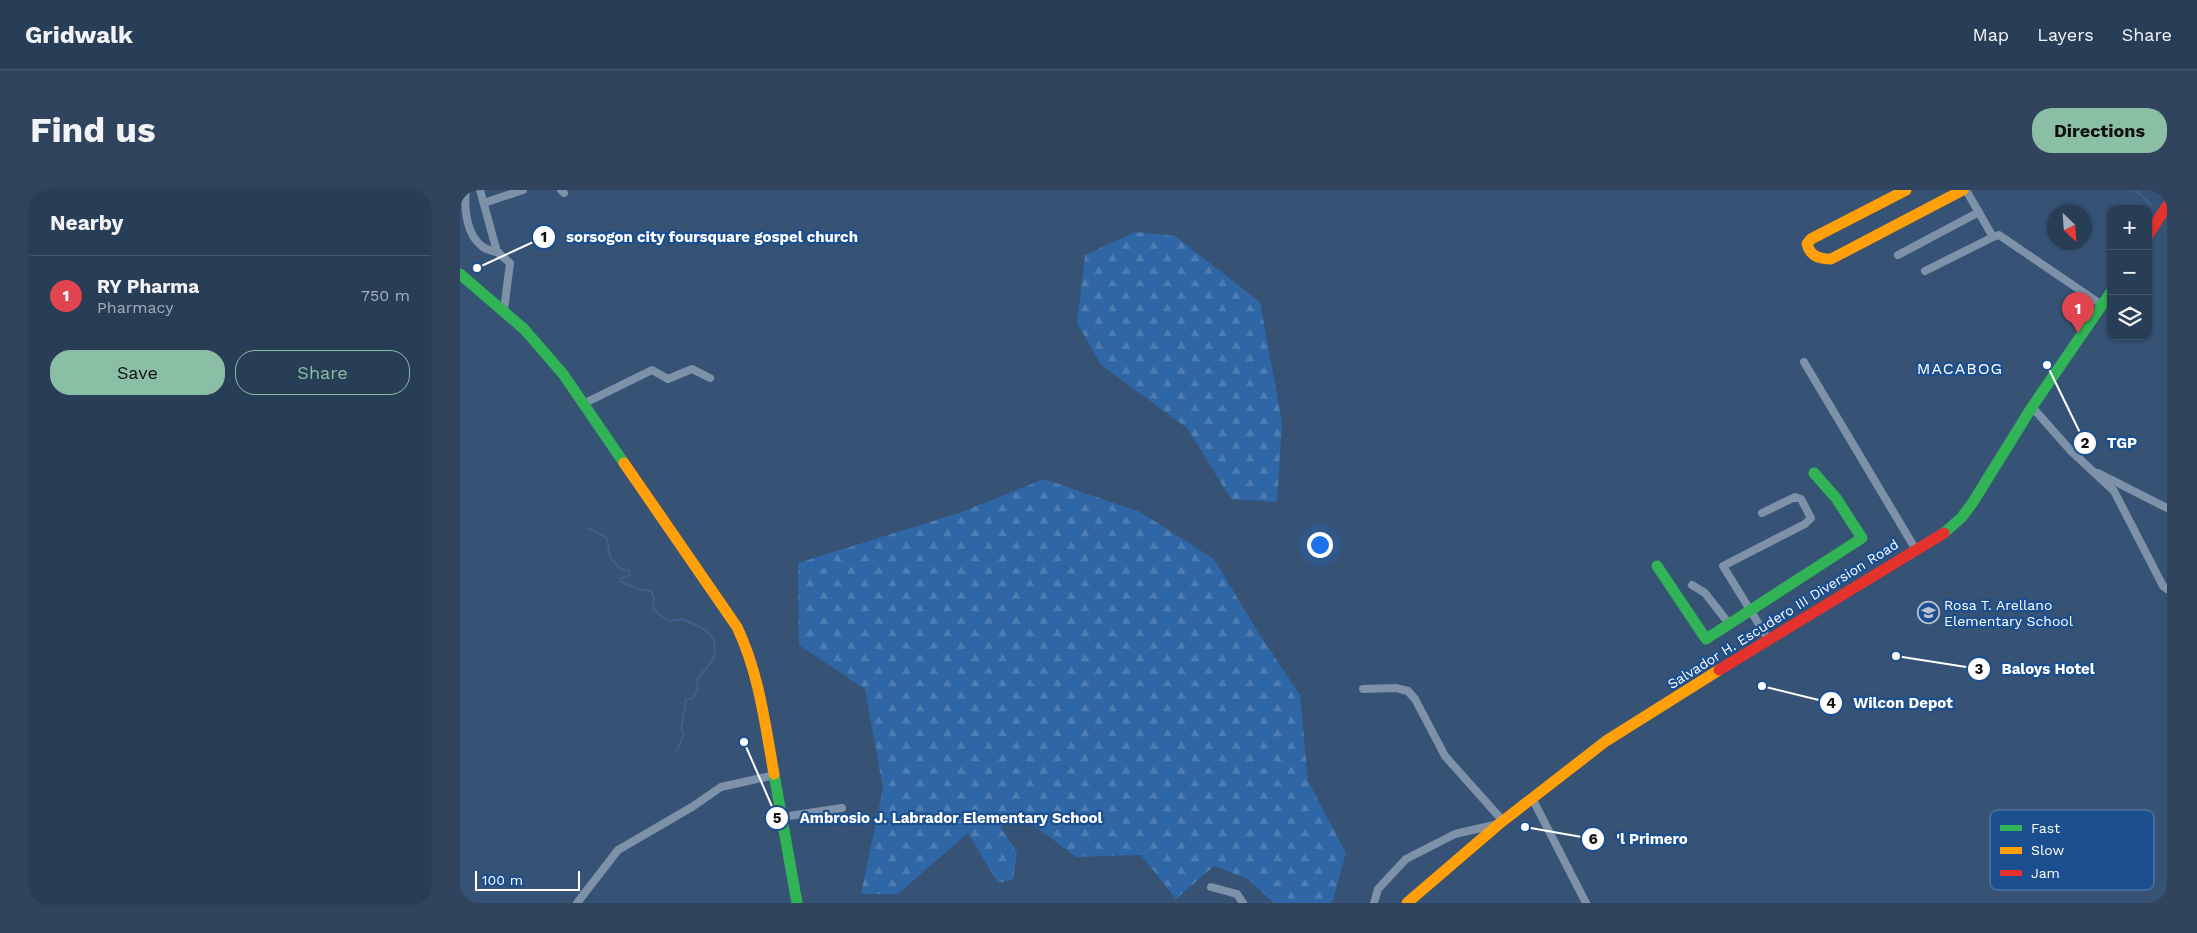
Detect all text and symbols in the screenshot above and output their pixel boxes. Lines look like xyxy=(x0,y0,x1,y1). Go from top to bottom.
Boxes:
text: Gridwalk xyxy=(25,21,133,49)
text: Map xyxy=(1972,24,2009,45)
text: Layers xyxy=(2037,24,2094,45)
text: Share xyxy=(2122,24,2172,45)
button: Directions xyxy=(2032,108,2167,153)
text: Find us xyxy=(30,109,156,151)
north arrow xyxy=(2047,205,2092,250)
map controls xyxy=(2107,205,2152,340)
button: + xyxy=(2107,205,2152,250)
text: Nearby xyxy=(50,210,123,235)
callout: sorsogon city foursquare gospel church xyxy=(531,222,869,252)
text: 1 xyxy=(541,228,547,246)
text: sorsogon city foursquare gospel church xyxy=(566,228,858,246)
button: − xyxy=(2107,250,2152,295)
text: RY Pharma xyxy=(97,275,199,298)
text: 1 xyxy=(63,286,69,305)
text: 750 m xyxy=(361,286,410,305)
pin: 1 xyxy=(2062,292,2094,333)
button: layers xyxy=(2107,295,2152,340)
text: Pharmacy xyxy=(97,298,173,317)
button: Save xyxy=(50,350,225,395)
button: Share xyxy=(235,350,410,395)
district label: MACABOG xyxy=(1917,359,2003,378)
callout: TGP xyxy=(2072,428,2147,458)
text: 2 xyxy=(2081,434,2090,452)
text: TGP xyxy=(2107,434,2137,452)
your location xyxy=(1307,532,1333,558)
street label: Salvador H. Escudero III Diversion Road xyxy=(1665,536,1901,692)
place label: Rosa T. Arellano Elementary School xyxy=(1944,597,2074,629)
school or university icon: Rosa T. Arellano Elementary School xyxy=(1916,601,1940,625)
callout: Baloys Hotel xyxy=(1967,654,2105,684)
text: 3 xyxy=(1975,660,1984,678)
text: Baloys Hotel xyxy=(2001,660,2095,678)
callout: Wilcon Depot xyxy=(1818,688,1963,718)
text: 4 xyxy=(1826,694,1836,712)
text: Wilcon Depot xyxy=(1853,694,1953,712)
callout: Ambrosio J. Labrador Elementary School xyxy=(764,803,1113,833)
text: 5 xyxy=(773,809,782,827)
text: Ambrosio J. Labrador Elementary School xyxy=(800,809,1102,827)
legend xyxy=(1990,810,2154,890)
text: Fast xyxy=(2031,820,2060,836)
callout: 'l Primero xyxy=(1581,824,1698,854)
text: 6 xyxy=(1588,830,1598,848)
text: 'l Primero xyxy=(1616,830,1688,848)
text: Slow xyxy=(2031,842,2064,858)
text: Jam xyxy=(2031,865,2060,881)
scale bar xyxy=(475,868,580,891)
text: 100 m xyxy=(482,872,523,888)

